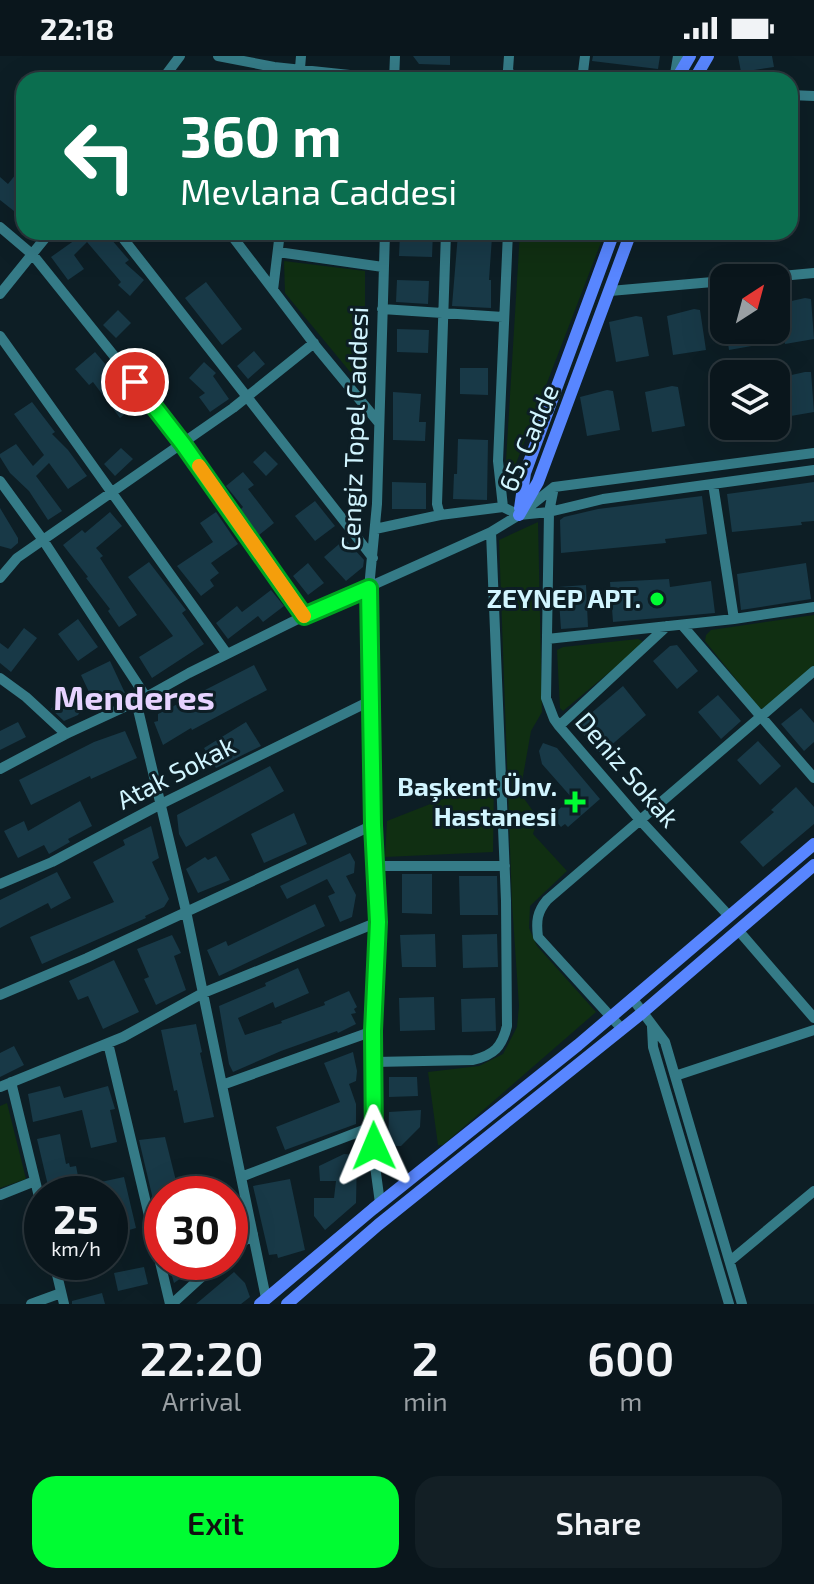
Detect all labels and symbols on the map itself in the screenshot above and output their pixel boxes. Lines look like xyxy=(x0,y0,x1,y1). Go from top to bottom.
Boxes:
north arrow xyxy=(710,264,790,344)
street label: Cengiz Topel Caddesi xyxy=(334,306,373,552)
pin xyxy=(101,348,169,416)
street label: 65. Cadde xyxy=(491,379,564,496)
place label: ZEYNEP APT. xyxy=(487,582,641,613)
marker: ZEYNEP APT. xyxy=(648,590,666,608)
district label: Menderes xyxy=(53,676,215,717)
street label: Deniz Sokak xyxy=(570,705,686,833)
street label: Atak Sokak xyxy=(111,729,240,815)
place label: Başkent Ünv. Hastanesi xyxy=(397,770,557,831)
marker: Başkent Ünv. Hastanesi xyxy=(564,791,586,813)
position arrow xyxy=(332,1104,416,1188)
speed limit sign: 30 xyxy=(144,1176,248,1280)

